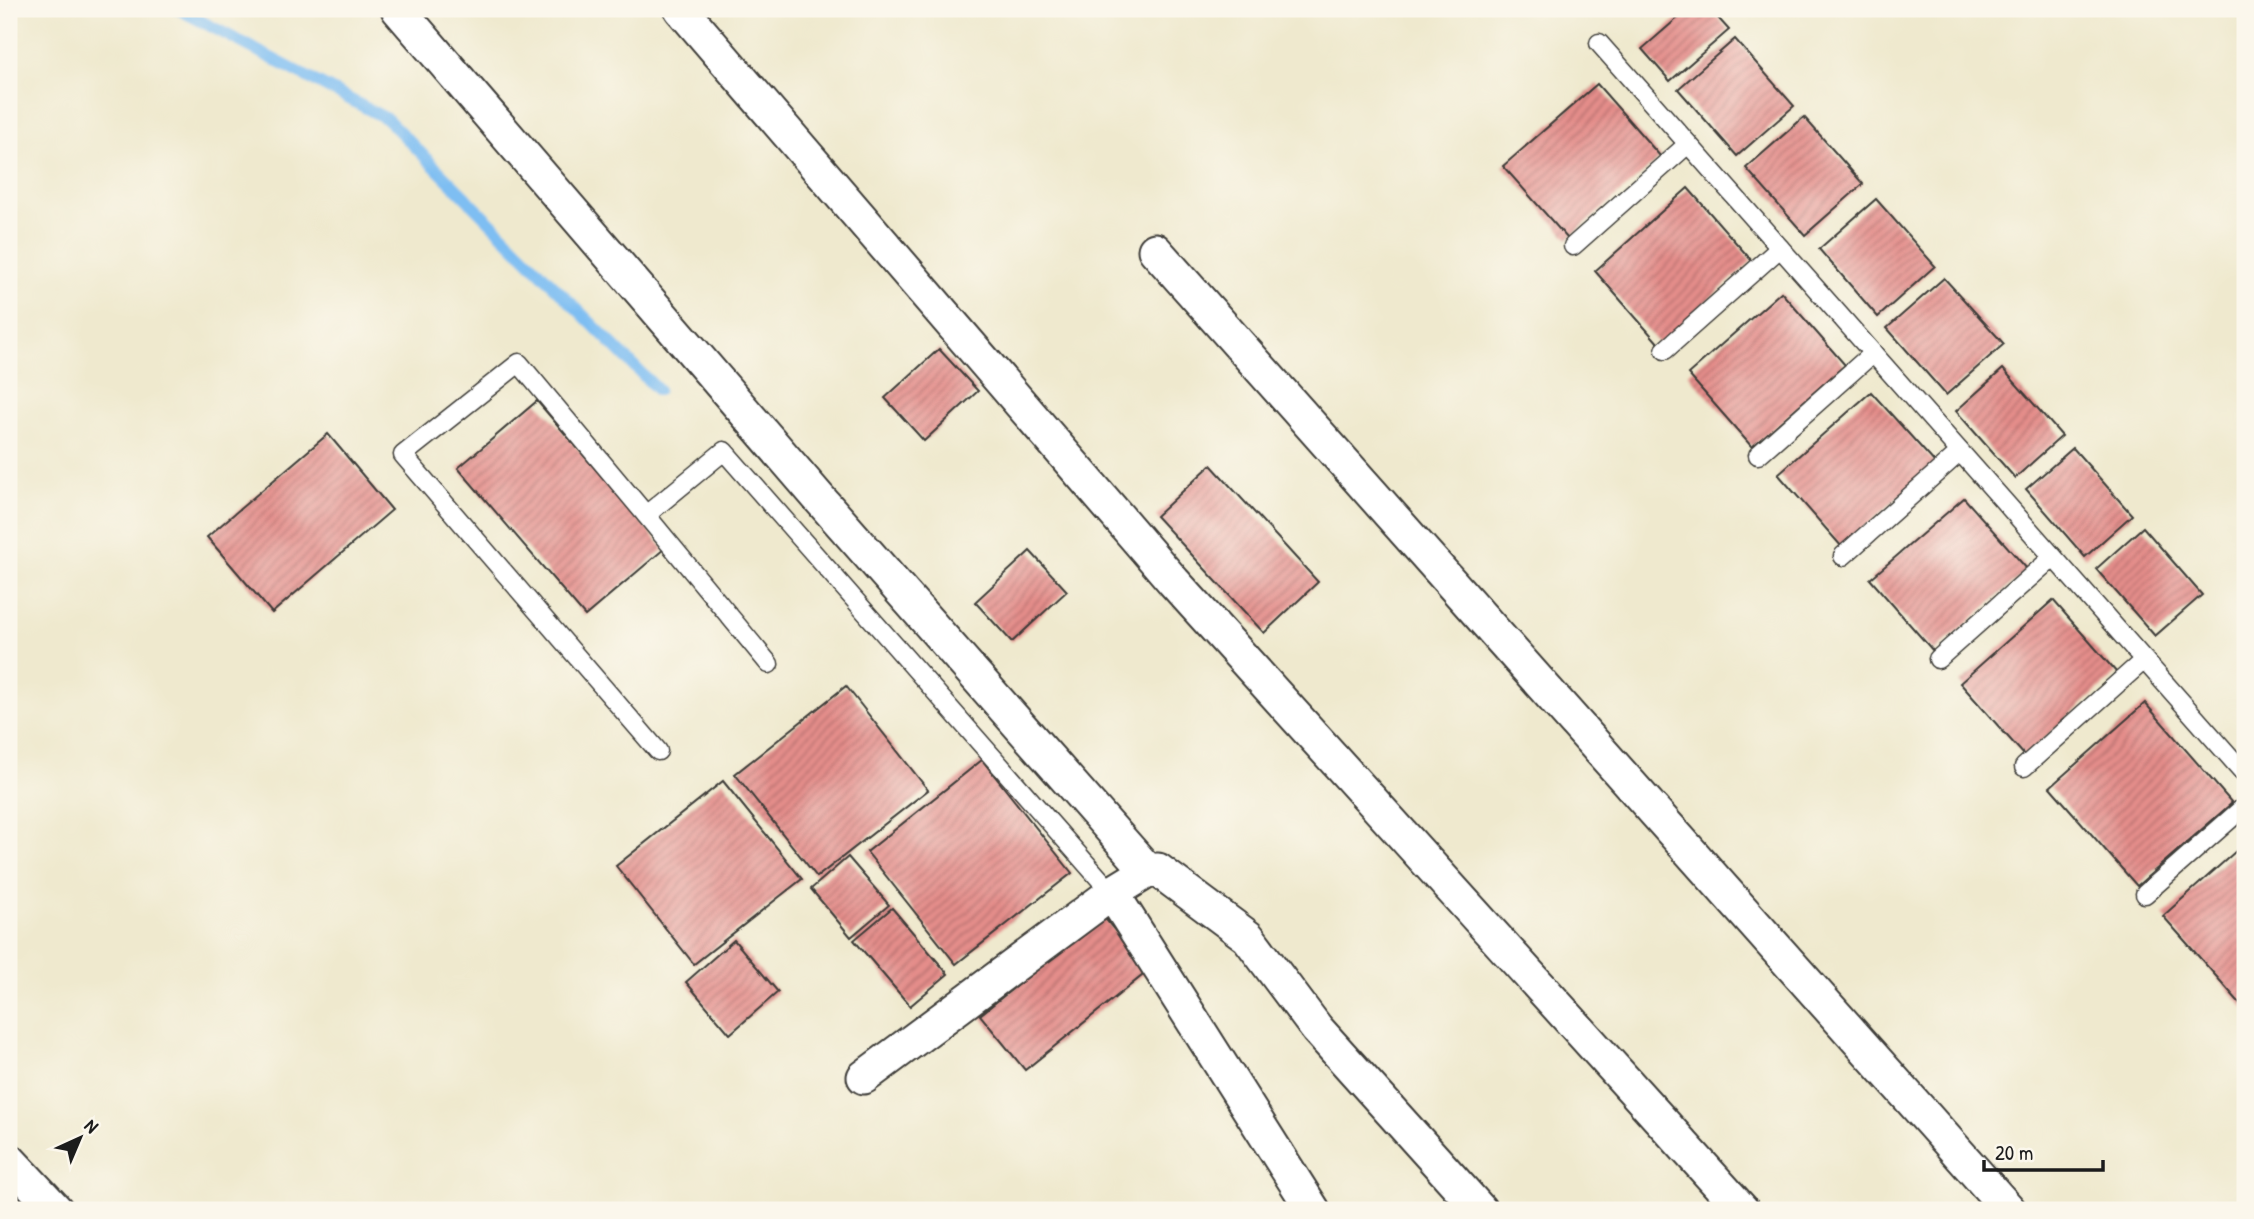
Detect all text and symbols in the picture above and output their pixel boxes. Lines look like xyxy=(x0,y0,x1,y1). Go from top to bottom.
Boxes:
north arrow xyxy=(46,1104,116,1174)
text: N xyxy=(79,1113,104,1139)
scale bar xyxy=(1984,1128,2104,1172)
text: 20 m xyxy=(1995,1138,2033,1167)

